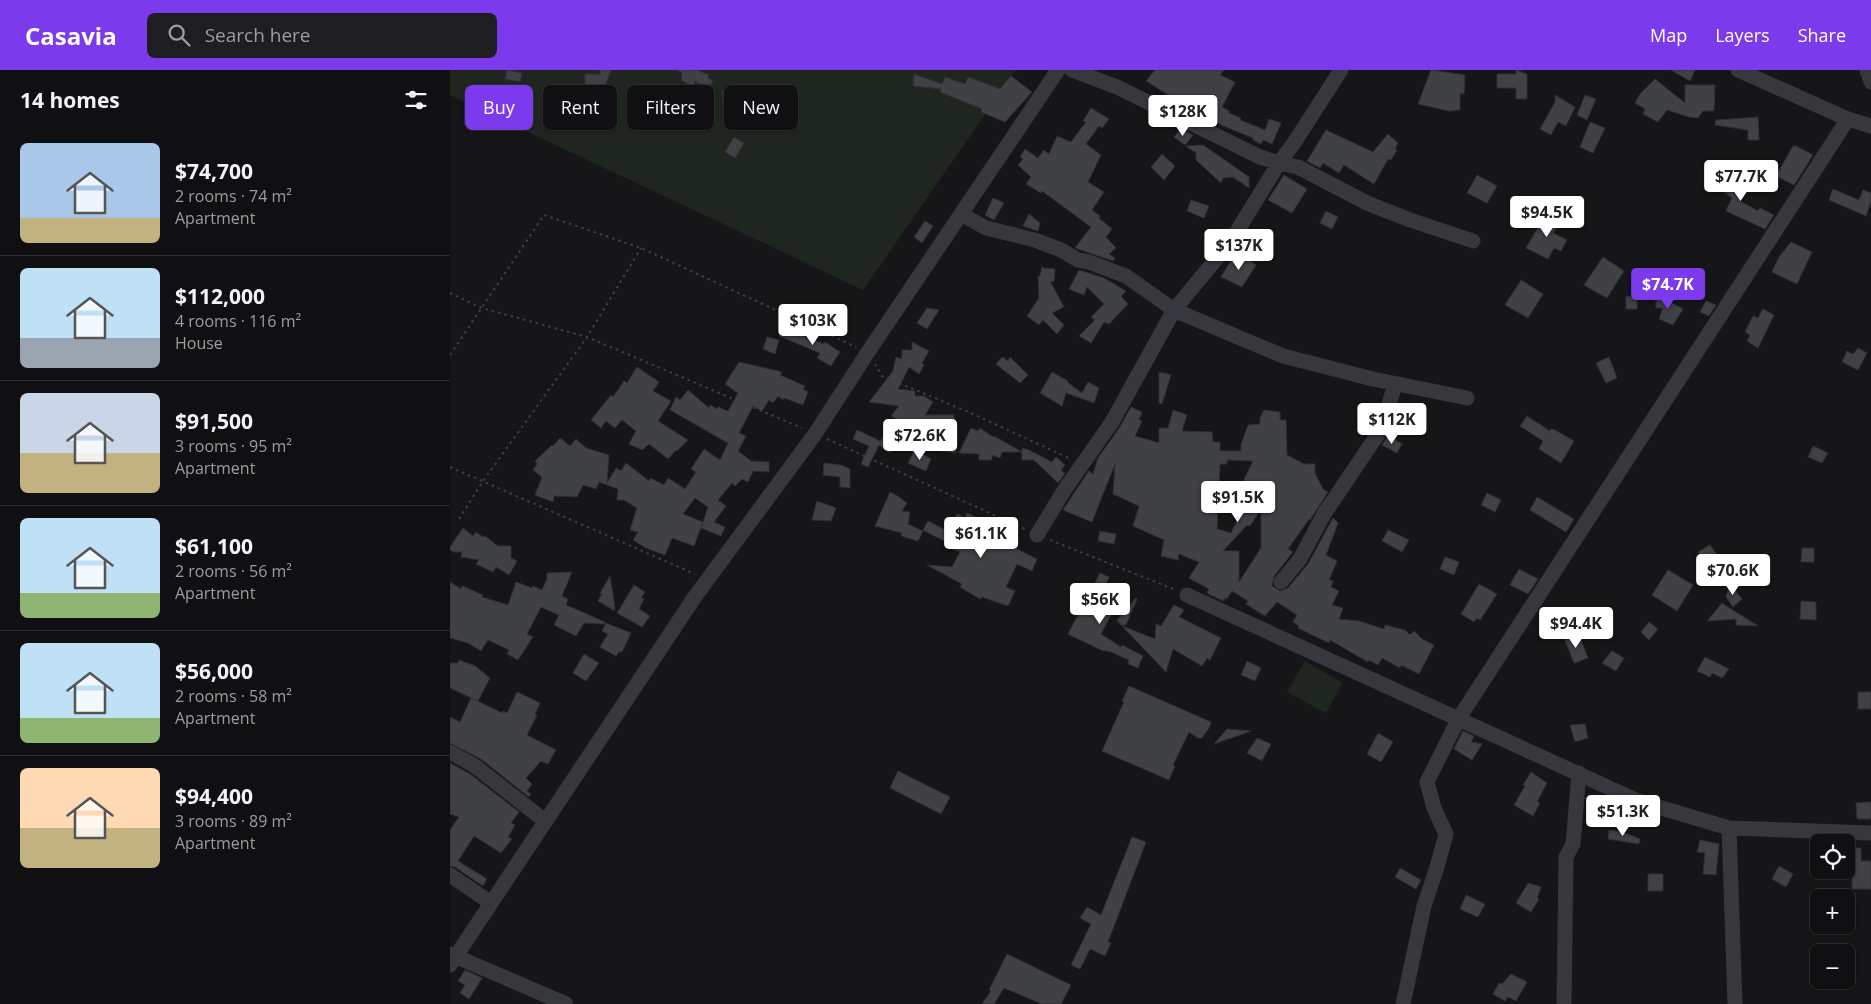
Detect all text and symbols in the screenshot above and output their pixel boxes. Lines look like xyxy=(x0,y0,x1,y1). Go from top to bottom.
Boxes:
search box xyxy=(147,13,497,58)
text: Casavia xyxy=(25,19,117,52)
icon: search xyxy=(165,21,193,49)
text: Search here xyxy=(205,22,311,48)
text: Map xyxy=(1650,23,1687,47)
text: Layers xyxy=(1715,23,1770,47)
text: Share xyxy=(1798,23,1846,47)
chip: Buy xyxy=(465,85,533,130)
chip: Rent xyxy=(543,85,617,130)
chip: Filters xyxy=(627,85,714,130)
chip: New xyxy=(724,85,798,130)
text: 14 homes xyxy=(20,86,120,114)
icon: filters xyxy=(402,86,430,114)
pin: $128K xyxy=(1148,94,1218,137)
text: $128K xyxy=(1159,100,1207,122)
text: $74,700 xyxy=(175,157,253,185)
pin: $77.7K xyxy=(1700,160,1782,202)
icon: home xyxy=(60,163,120,223)
text: $77.7K xyxy=(1715,165,1767,187)
text: 2 rooms · 74 m² xyxy=(175,185,292,207)
pin: $94.5K xyxy=(1506,196,1588,238)
text: $94.5K xyxy=(1521,201,1573,223)
text: Apartment xyxy=(175,207,255,229)
pin: $137K xyxy=(1204,228,1274,271)
text: $137K xyxy=(1215,234,1263,256)
pin: $74.7K xyxy=(1627,268,1709,310)
text: $74.7K xyxy=(1642,273,1694,295)
text: $112,000 xyxy=(175,282,265,310)
icon: home xyxy=(60,288,120,348)
pin: $103K xyxy=(778,304,848,346)
text: $103K xyxy=(789,309,837,331)
text: 4 rooms · 116 m² xyxy=(175,310,301,332)
text: House xyxy=(175,332,223,354)
pin: $112K xyxy=(1357,402,1427,445)
text: $91,500 xyxy=(175,407,253,435)
text: $112K xyxy=(1368,408,1416,430)
icon: home xyxy=(60,413,120,473)
pin: $72.6K xyxy=(879,418,961,461)
text: $72.6K xyxy=(894,424,946,446)
text: 3 rooms · 95 m² xyxy=(175,435,292,457)
text: Apartment xyxy=(175,457,255,479)
pin: $91.5K xyxy=(1197,480,1279,523)
text: $91.5K xyxy=(1212,486,1264,508)
pin: $61.1K xyxy=(940,516,1022,559)
text: $61.1K xyxy=(955,522,1007,544)
text: $61,100 xyxy=(175,532,253,560)
icon: home xyxy=(60,538,120,598)
pin: $70.6K xyxy=(1692,554,1774,596)
text: $70.6K xyxy=(1707,559,1759,581)
text: 2 rooms · 56 m² xyxy=(175,560,292,582)
text: Apartment xyxy=(175,582,255,604)
pin: $56K xyxy=(1070,582,1130,625)
text: $56K xyxy=(1081,588,1119,610)
pin: $94.4K xyxy=(1535,606,1617,649)
text: $94.4K xyxy=(1550,612,1602,634)
text: $56,000 xyxy=(175,657,253,685)
icon: home xyxy=(60,663,120,723)
text: 2 rooms · 58 m² xyxy=(175,685,292,707)
text: Apartment xyxy=(175,707,255,729)
text: $94,400 xyxy=(175,782,253,810)
icon: home xyxy=(60,788,120,848)
pin: $51.3K xyxy=(1582,794,1664,837)
text: $51.3K xyxy=(1597,800,1649,822)
text: 3 rooms · 89 m² xyxy=(175,810,292,832)
text: Apartment xyxy=(175,832,255,854)
map controls xyxy=(1810,834,1855,989)
button: locate xyxy=(1810,834,1855,879)
button: + xyxy=(1810,889,1855,934)
button: − xyxy=(1810,944,1855,989)

